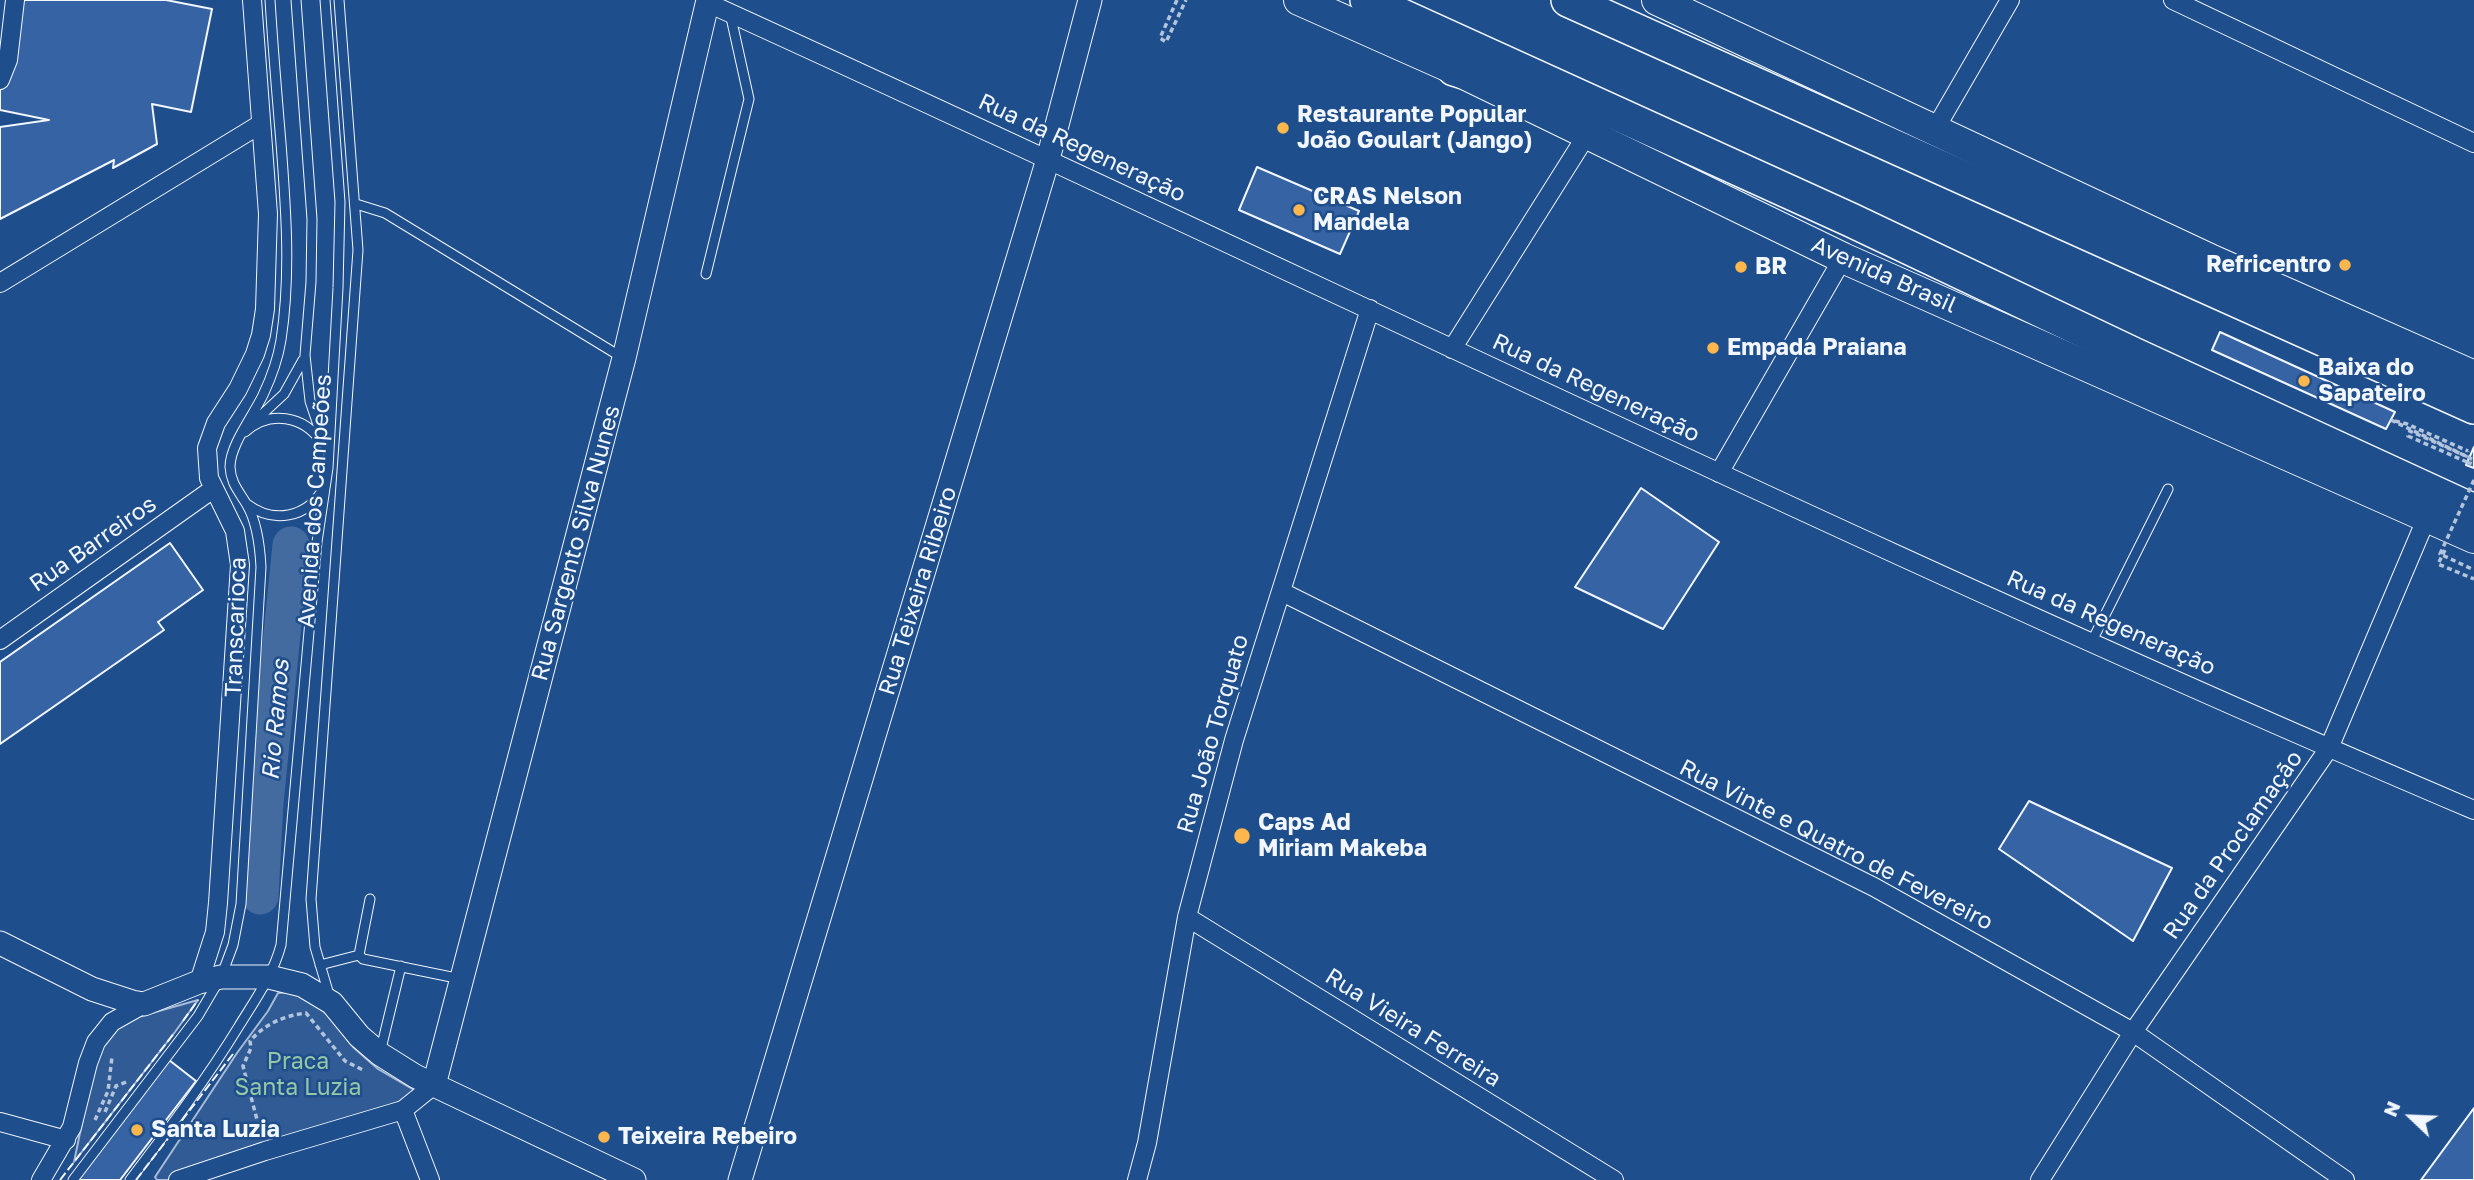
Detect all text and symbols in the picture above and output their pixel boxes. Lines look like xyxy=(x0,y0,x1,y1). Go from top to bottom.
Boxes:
street label: Rua da Regeneração xyxy=(974,88,1190,208)
place label: Restaurante Popular João Goulart (Jango) xyxy=(1297,101,1532,155)
marker: Restaurante Popular João Goulart (Jango) xyxy=(1275,120,1291,136)
place label: CRAS Nelson Mandela xyxy=(1313,183,1462,237)
marker: CRAS Nelson Mandela xyxy=(1291,202,1307,218)
street label: Avenida Brasil xyxy=(1807,231,1961,319)
place label: Refricentro xyxy=(2206,251,2331,279)
place label: BR xyxy=(1755,253,1787,281)
marker: Refricentro xyxy=(2337,257,2353,273)
marker: BR xyxy=(1733,259,1749,275)
street label: Rua da Regeneração xyxy=(1488,328,1704,448)
place label: Empada Praiana xyxy=(1727,334,1906,362)
marker: Empada Praiana xyxy=(1705,340,1721,356)
place label: Baixa do Sapateiro xyxy=(2318,354,2426,408)
street label: Avenida dos Campeões xyxy=(292,373,338,629)
marker: Baixa do Sapateiro xyxy=(2296,373,2312,389)
street label: Rua Sargento Silva Nunes xyxy=(526,402,626,684)
street label: Rua Teixeira Ribeiro xyxy=(873,483,963,699)
street label: Rua Barreiros xyxy=(24,490,162,598)
street label: Transcarioca xyxy=(220,556,252,698)
street label: Rua da Regeneração xyxy=(2002,565,2220,681)
street label: Rua João Torquato xyxy=(1171,631,1255,837)
water label: Rio Ramos xyxy=(256,658,296,782)
street label: Rua da Proclamação xyxy=(2157,745,2309,945)
street label: Rua Vinte e Quatro de Fevereiro xyxy=(1675,754,1997,936)
place label: Caps Ad Miriam Makeba xyxy=(1258,809,1427,863)
marker: Caps Ad Miriam Makeba xyxy=(1232,826,1252,846)
street label: Rua Vieira Ferreira xyxy=(1320,963,1506,1093)
park label: Praca Santa Luzia xyxy=(234,1048,362,1102)
north arrow xyxy=(2376,1082,2446,1152)
text: N xyxy=(2378,1097,2405,1120)
place label: Santa Luzia xyxy=(151,1116,280,1144)
marker: Santa Luzia xyxy=(129,1122,145,1138)
place label: Teixeira Rebeiro xyxy=(618,1123,797,1151)
marker: Teixeira Rebeiro xyxy=(596,1129,612,1145)

